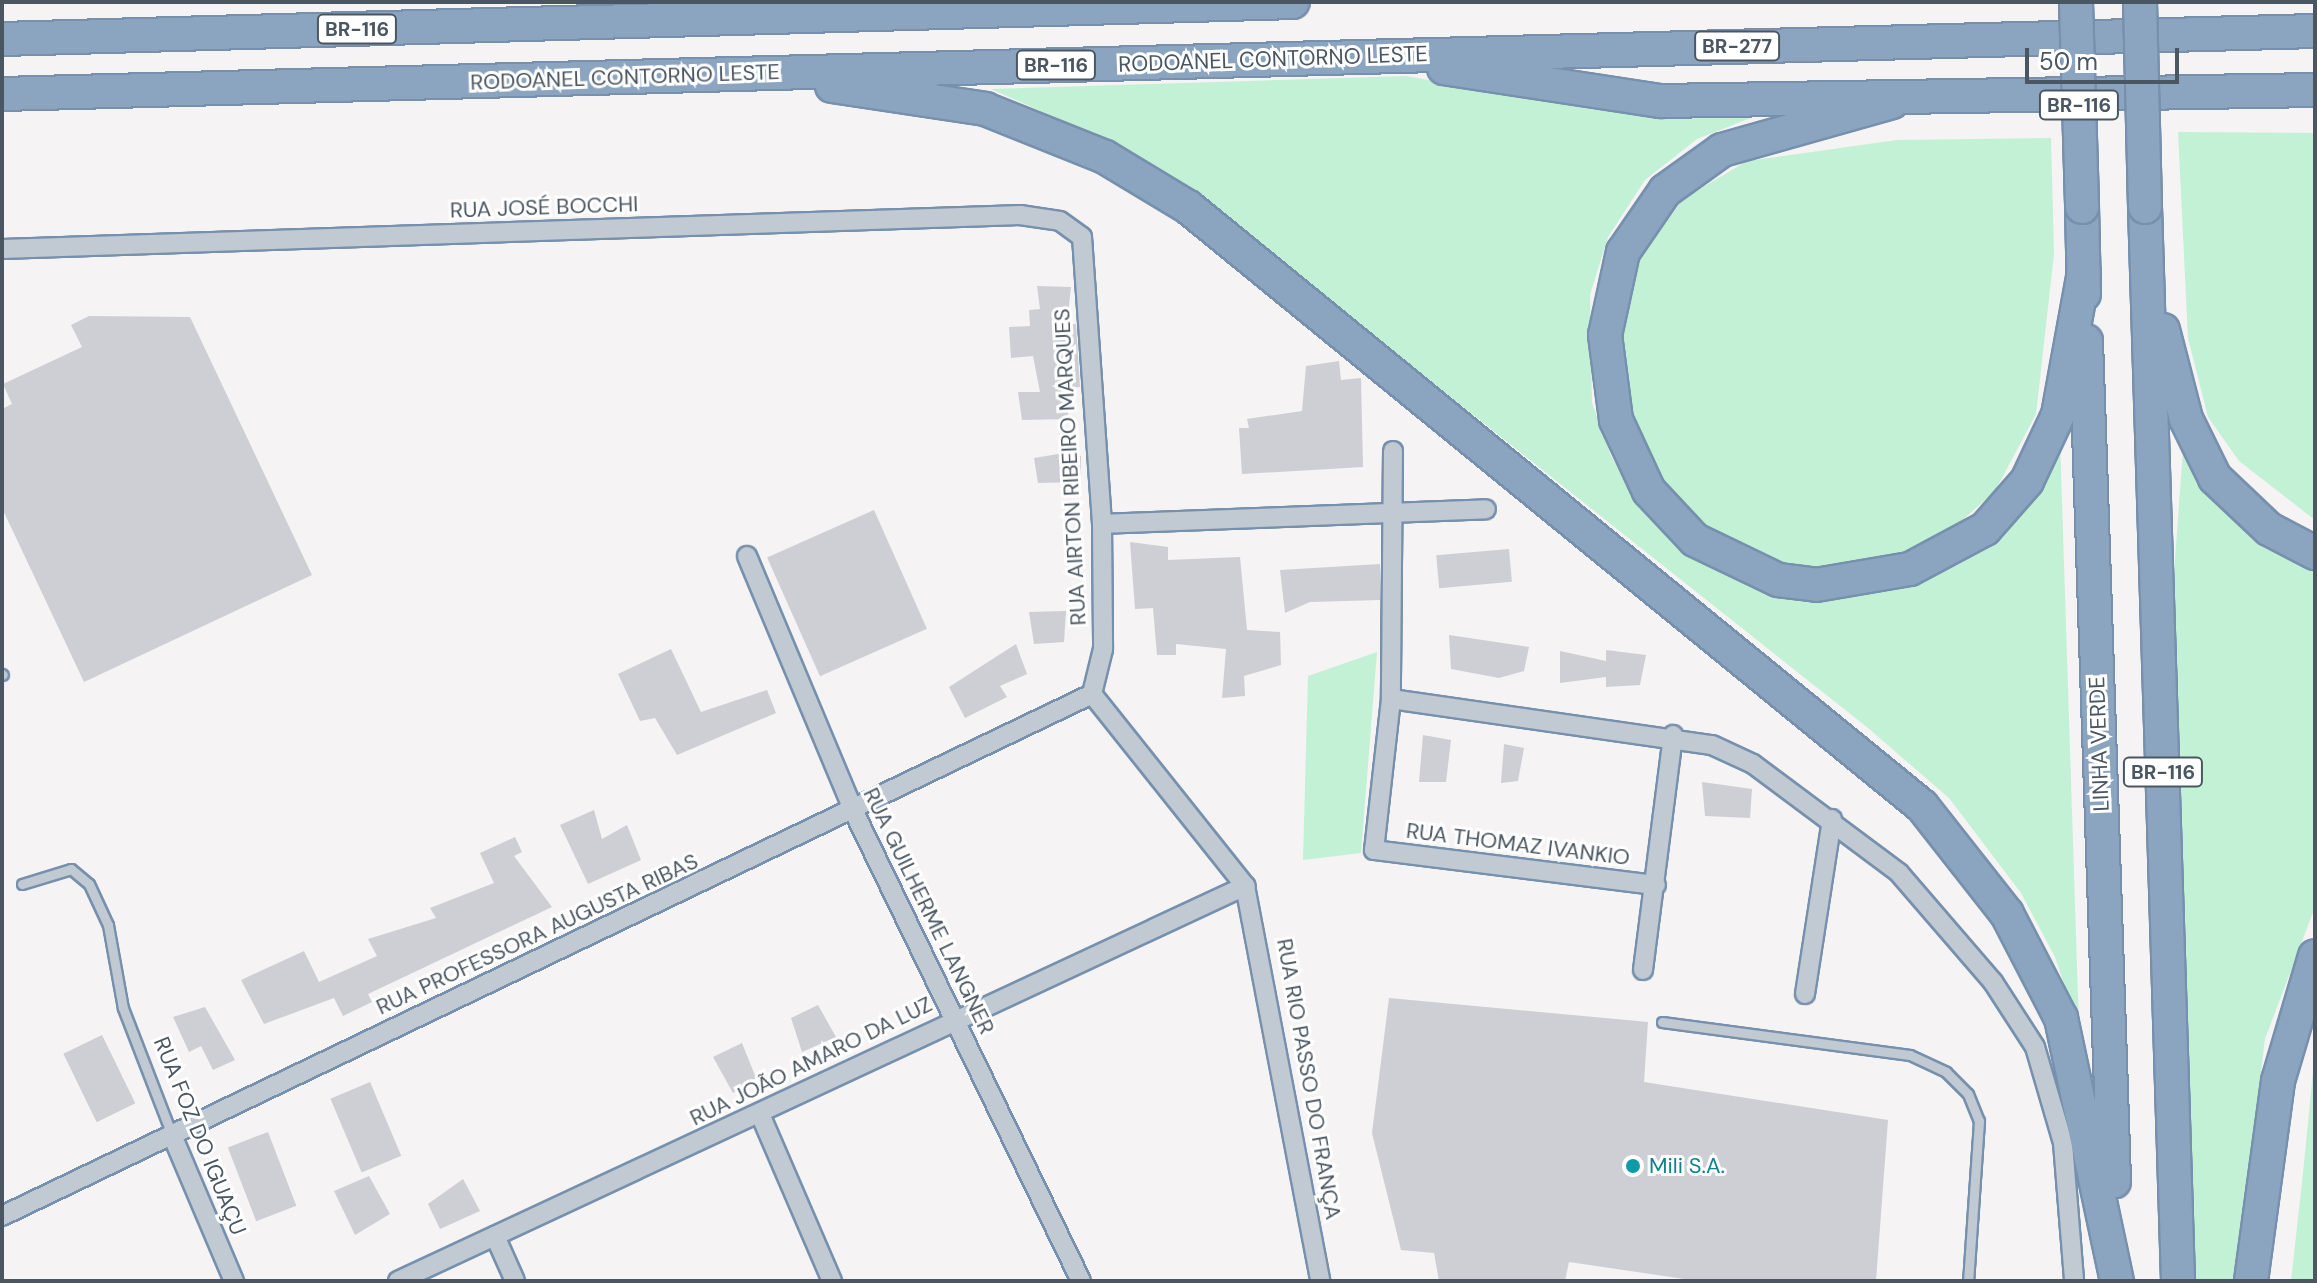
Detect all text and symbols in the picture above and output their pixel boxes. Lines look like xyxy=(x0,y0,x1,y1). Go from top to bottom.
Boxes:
road number: BR-116 xyxy=(315,13,399,45)
road number: BR-277 xyxy=(1693,30,1781,62)
scale bar xyxy=(2029,32,2183,82)
street label: RODOANEL CONTORNO LESTE xyxy=(1118,40,1428,78)
text: 50 m xyxy=(2039,46,2098,77)
road number: BR-116 xyxy=(1014,49,1098,81)
street label: RODOANEL CONTORNO LESTE xyxy=(470,58,780,96)
road number: BR-116 xyxy=(2037,89,2121,121)
street label: RUA JOSÉ BOCCHI xyxy=(449,191,639,223)
street label: RUA AIRTON RIBEIRO MARQUES xyxy=(1049,308,1091,626)
street label: LINHA VERDE xyxy=(2083,676,2115,812)
road number: BR-116 xyxy=(2121,756,2205,788)
street label: RUA GUILHERME LANGNER xyxy=(858,783,1000,1039)
street label: RUA THOMAZ IVANKIO xyxy=(1405,817,1631,871)
street label: RUA PROFESSORA AUGUSTA RIBAS xyxy=(372,848,702,1020)
street label: RUA RIO PASSO DO FRANÇA xyxy=(1271,936,1347,1222)
street label: RUA JOÃO AMARO DA LUZ xyxy=(686,991,936,1131)
street label: RUA FOZ DO IGUAÇU xyxy=(148,1033,252,1239)
place label: Mili S.A. xyxy=(1649,1153,1725,1179)
marker: Mili S.A. xyxy=(1624,1157,1642,1175)

